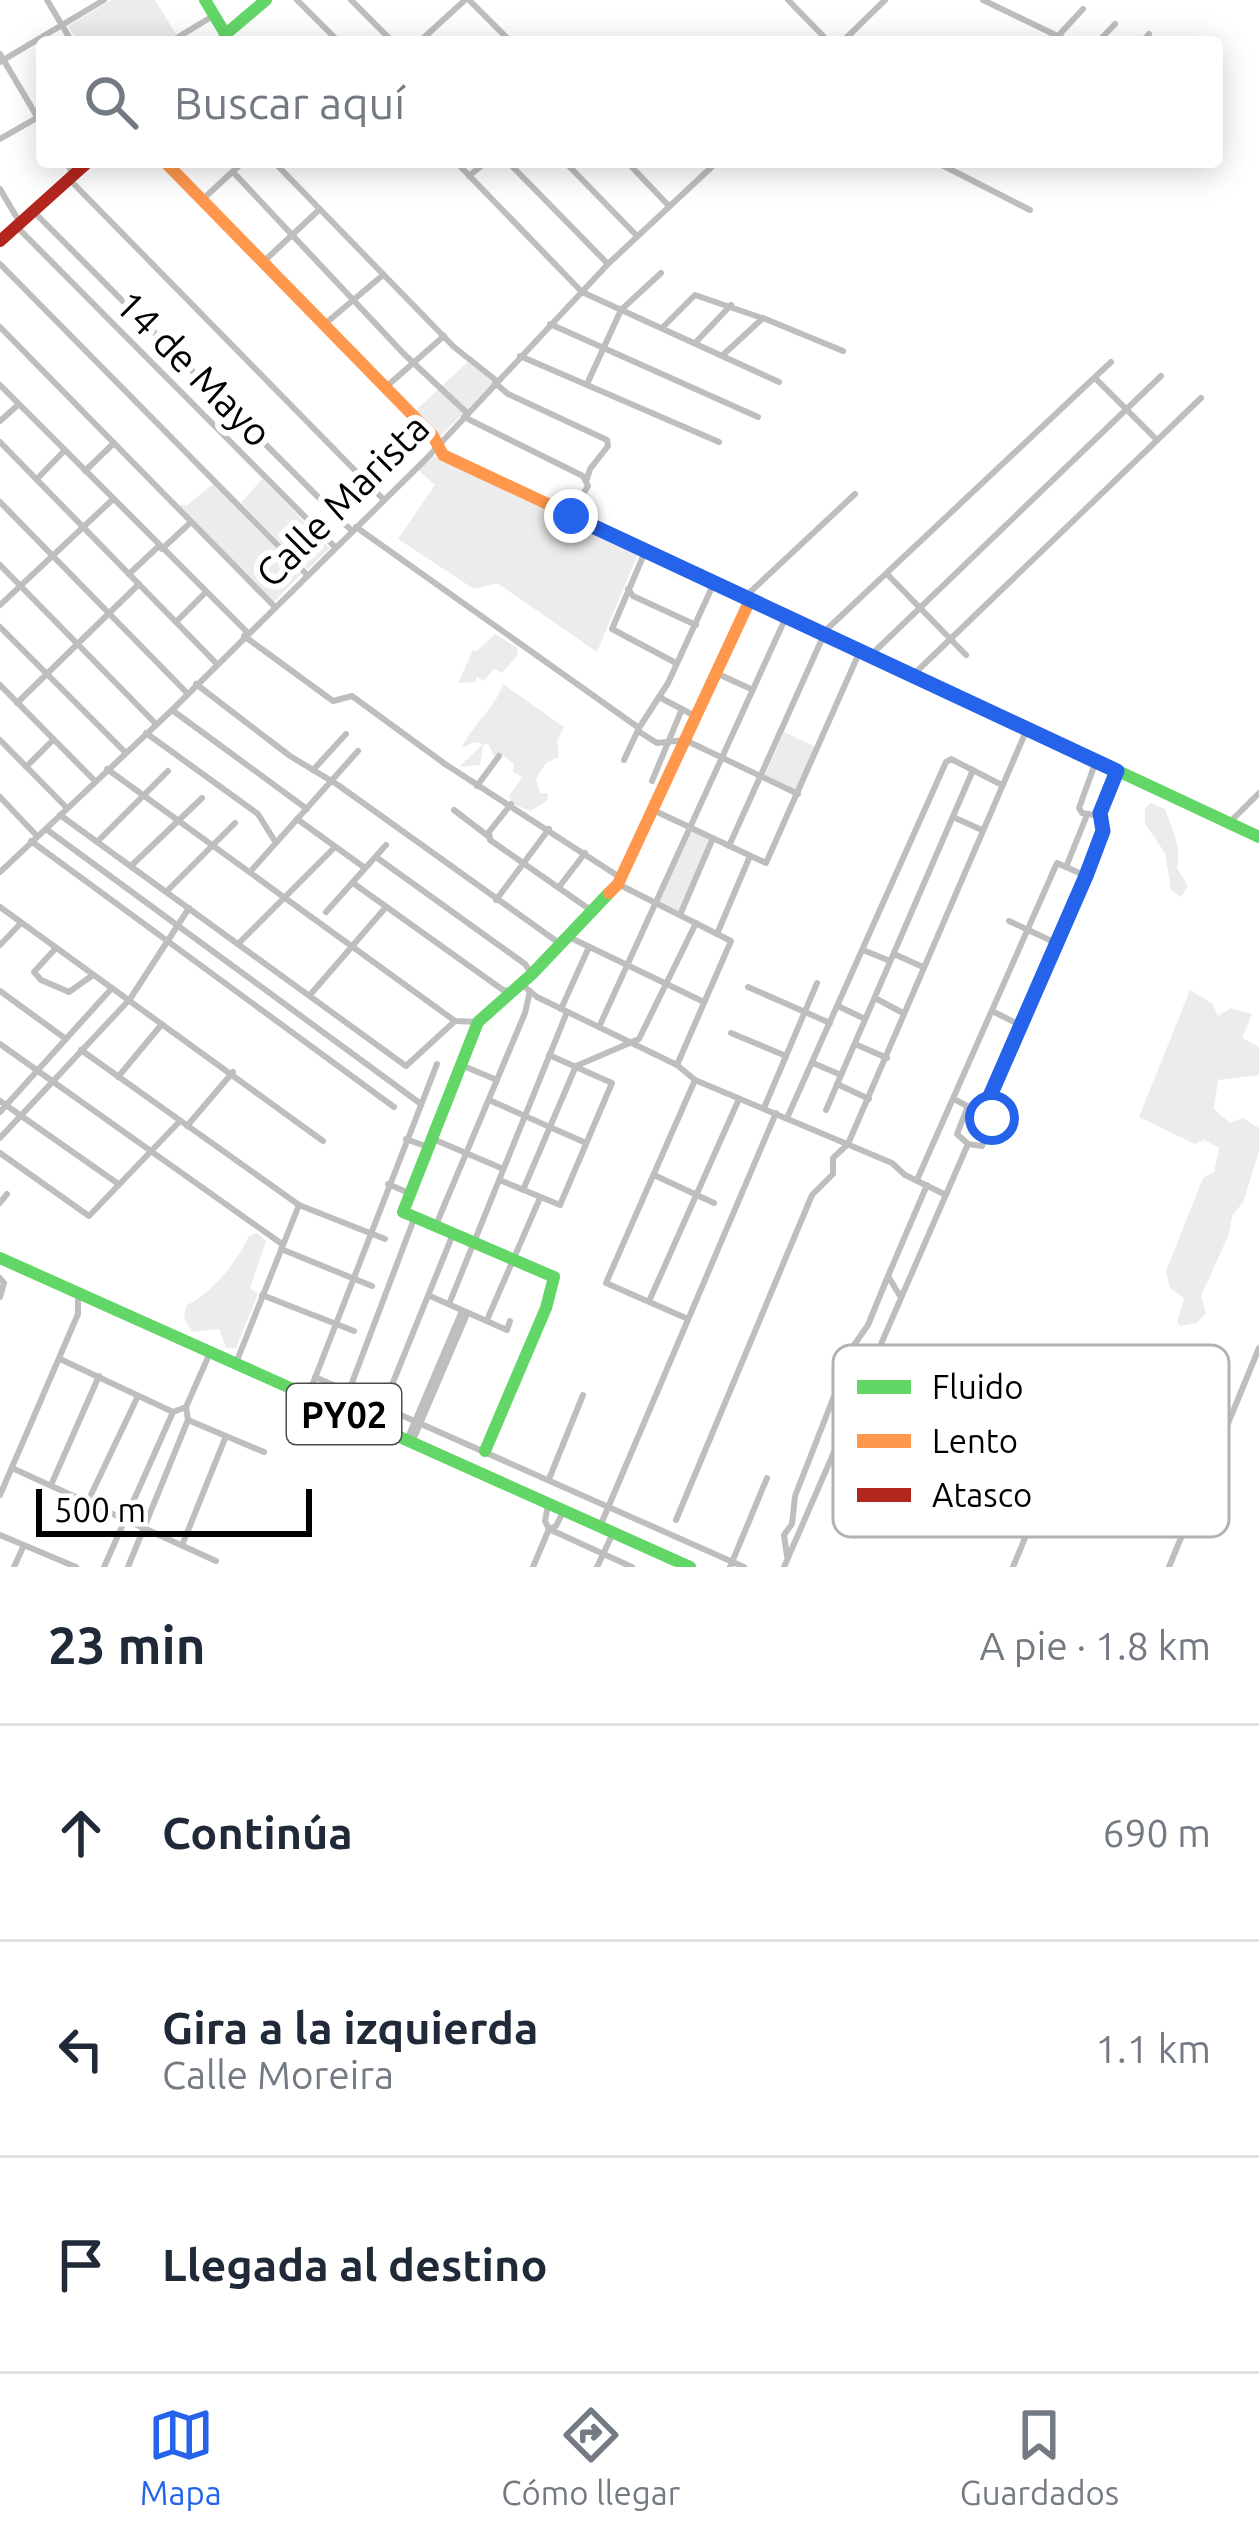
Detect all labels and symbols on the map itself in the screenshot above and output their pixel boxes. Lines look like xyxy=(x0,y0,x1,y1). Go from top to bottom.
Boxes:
street label: 14 de Mayo xyxy=(108,282,280,454)
street label: Calle Marista xyxy=(247,405,437,595)
route end xyxy=(544,489,598,543)
route start xyxy=(965,1091,1019,1145)
legend xyxy=(833,1345,1229,1537)
text: Fluido xyxy=(932,1368,1023,1405)
road number: PY02 xyxy=(287,1384,401,1444)
text: Lento xyxy=(932,1422,1018,1459)
text: Atasco xyxy=(932,1476,1032,1513)
scale bar xyxy=(36,1483,312,1536)

